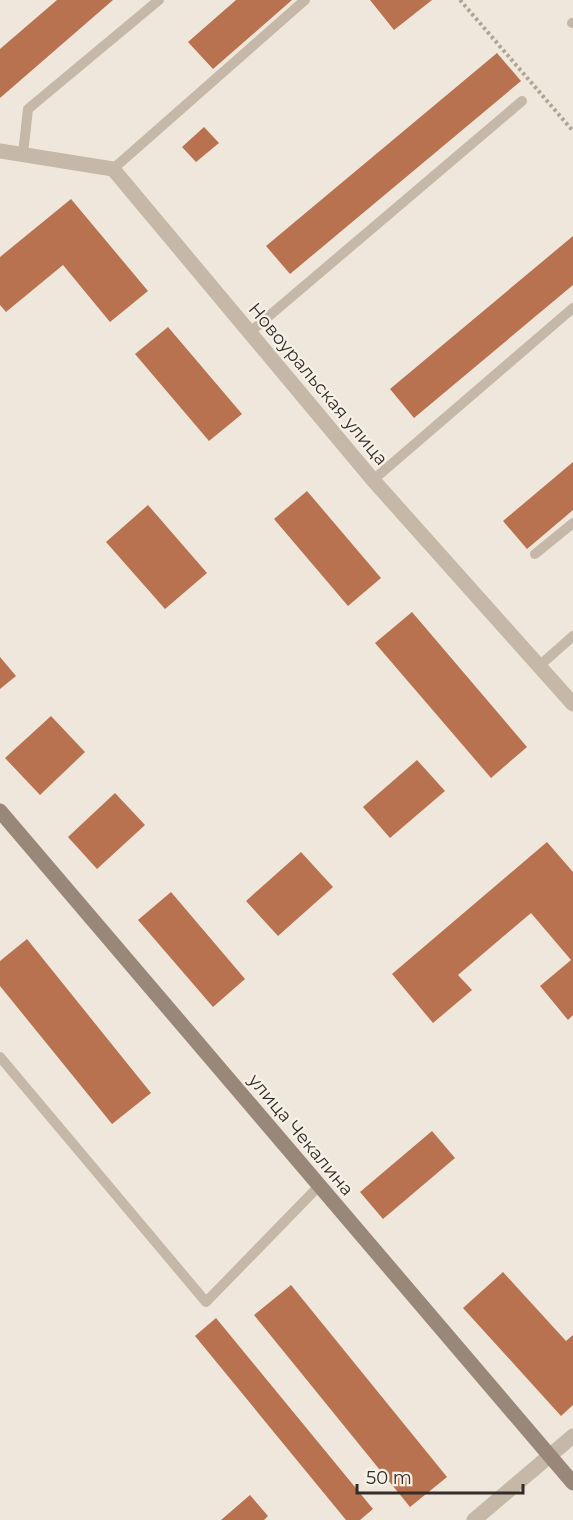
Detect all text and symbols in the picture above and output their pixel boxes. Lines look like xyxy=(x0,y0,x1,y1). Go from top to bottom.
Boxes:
street label: Новоуральская улица xyxy=(244,298,392,470)
street label: улица Чекалина xyxy=(243,1069,358,1200)
scale bar xyxy=(357,1457,524,1495)
text: 50 m xyxy=(366,1467,412,1489)

